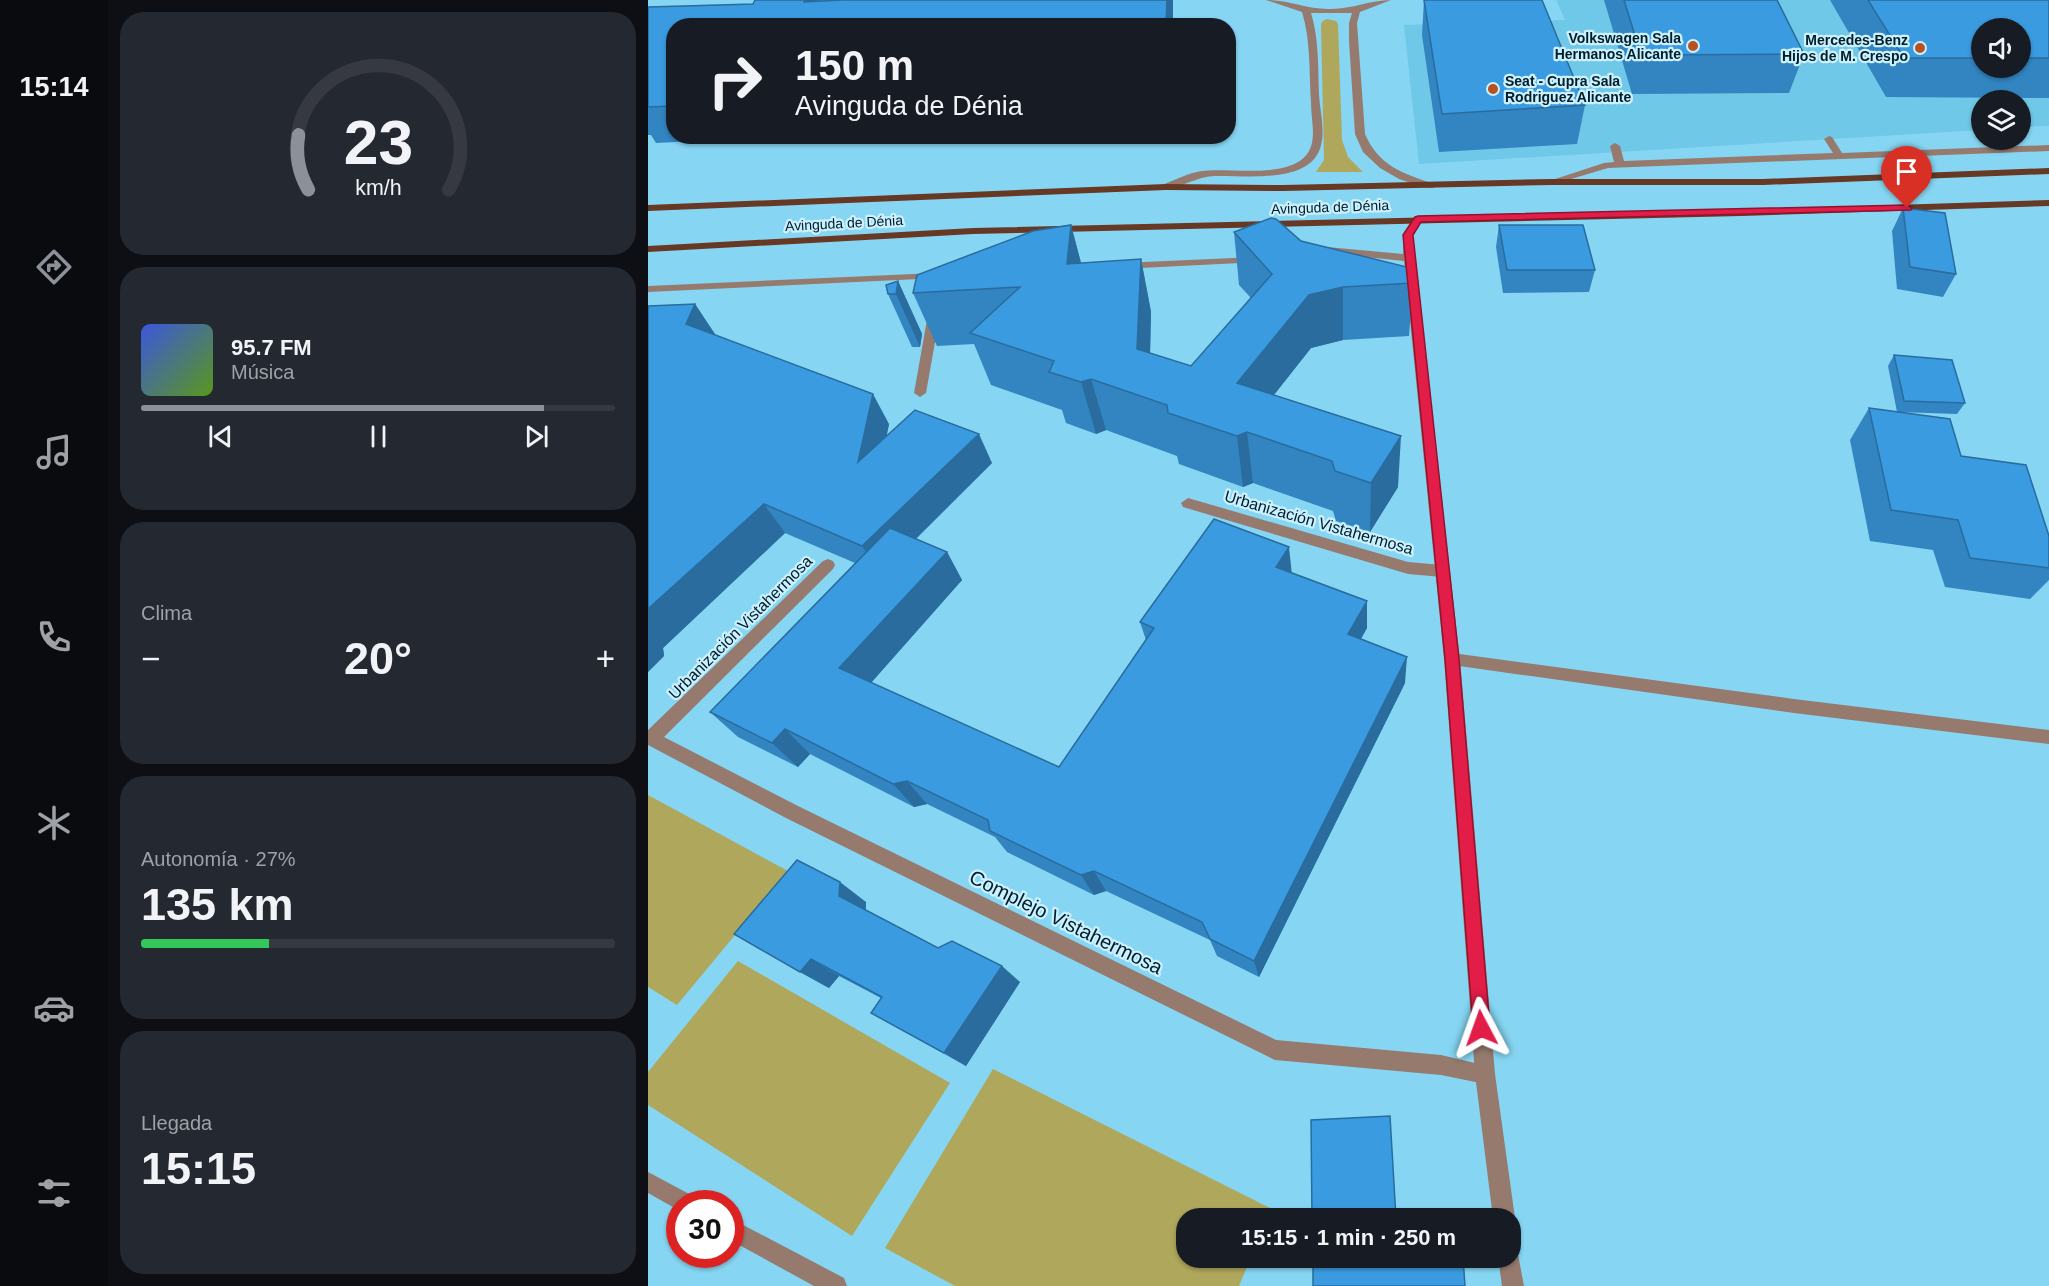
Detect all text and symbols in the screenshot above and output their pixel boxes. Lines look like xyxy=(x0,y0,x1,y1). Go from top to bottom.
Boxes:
map controls xyxy=(1971,18,2031,150)
button: sound xyxy=(1971,18,2031,78)
place label: Volkswagen Sala Hermanos Alicante xyxy=(1555,30,1681,62)
place label: Mercedes-Benz Hijos de M. Crespo xyxy=(1782,32,1908,64)
marker: Volkswagen Sala Hermanos Alicante xyxy=(1686,39,1700,53)
marker: Mercedes-Benz Hijos de M. Crespo xyxy=(1913,41,1927,55)
icon: right xyxy=(696,42,774,120)
text: 150 m xyxy=(795,42,914,89)
text: 15:14 xyxy=(19,72,89,102)
place label: Seat - Cupra Sala Rodriguez Alicante xyxy=(1505,73,1631,105)
marker: Seat - Cupra Sala Rodriguez Alicante xyxy=(1486,82,1500,96)
button: layers xyxy=(1971,90,2031,150)
text: Avinguda de Dénia xyxy=(795,91,1023,121)
text: 23 xyxy=(343,109,413,178)
pin xyxy=(1881,146,1932,208)
icon: arrive xyxy=(1890,155,1923,188)
text: km/h xyxy=(355,177,401,201)
street label: Avinguda de Dénia xyxy=(1271,197,1389,217)
street label: Avinguda de Dénia xyxy=(785,212,904,234)
icon: directions xyxy=(33,246,75,288)
text: 95.7 FM xyxy=(231,335,312,360)
text: Música xyxy=(231,361,294,383)
icon: previous xyxy=(204,420,237,453)
icon: pause xyxy=(362,420,395,453)
icon: next xyxy=(520,420,553,453)
icon: music xyxy=(33,431,75,473)
street label: Urbanización Vistahermosa xyxy=(1223,487,1415,558)
street label: Urbanización Vistahermosa xyxy=(665,552,816,702)
text: Clima xyxy=(141,602,192,624)
icon: phone xyxy=(33,616,75,658)
text: 20° xyxy=(344,633,412,684)
text: − xyxy=(141,640,160,677)
text: + xyxy=(596,640,615,677)
icon: climate xyxy=(33,802,75,844)
text: Autonomía · 27% xyxy=(141,848,296,870)
street label: Complejo Vistahermosa xyxy=(966,866,1167,979)
text: 135 km xyxy=(141,879,294,930)
icon: car xyxy=(33,987,75,1029)
position arrow xyxy=(1449,996,1513,1060)
text: Llegada xyxy=(141,1112,212,1134)
text: 15:15 xyxy=(141,1143,256,1194)
icon: filters xyxy=(33,1172,75,1214)
speed limit sign: 30 xyxy=(666,1190,744,1268)
text: 15:15 · 1 min · 250 m xyxy=(1241,1225,1456,1250)

